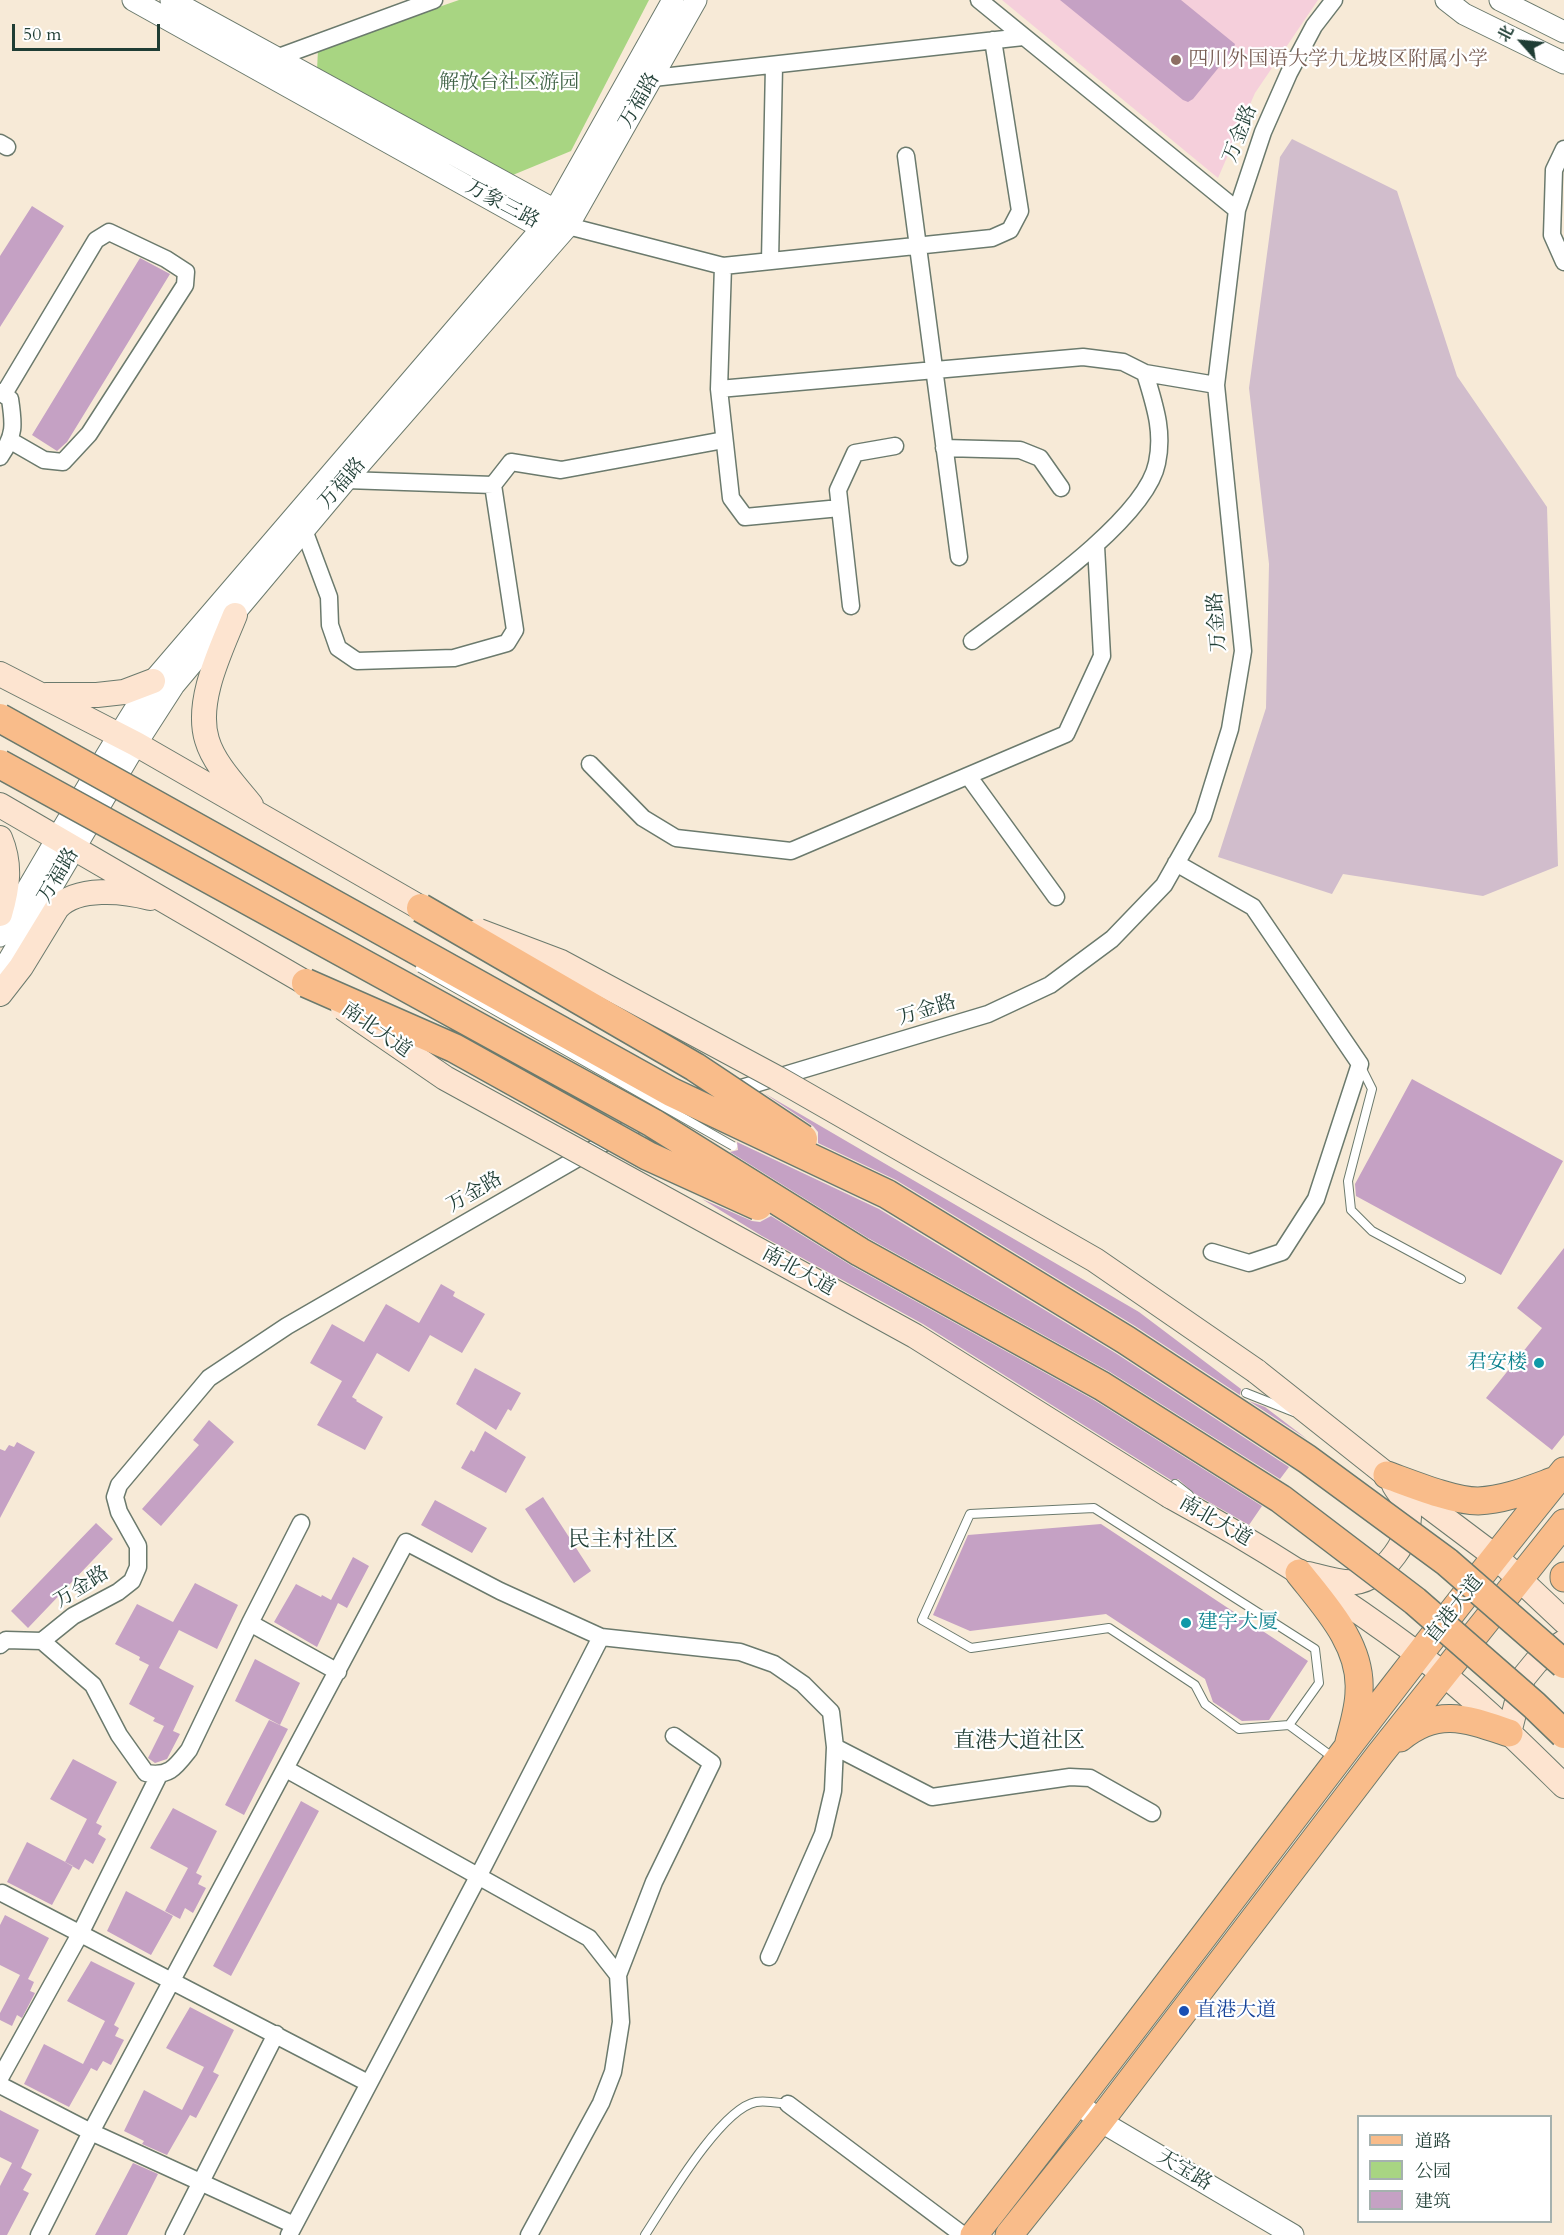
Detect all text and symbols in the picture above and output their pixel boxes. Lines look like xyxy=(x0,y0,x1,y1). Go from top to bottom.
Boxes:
scale bar xyxy=(15,12,164,50)
north arrow xyxy=(1492,12,1552,72)
text: 50 m xyxy=(23,22,62,47)
text: 北 xyxy=(1493,22,1519,46)
place label: 四川外国语大学九龙坡区附属小学 xyxy=(1188,48,1488,72)
marker: 四川外国语大学九龙坡区附属小学 xyxy=(1169,53,1183,67)
street label: 万福路 xyxy=(615,69,665,133)
park label: 解放台社区游园 xyxy=(439,71,579,95)
street label: 万金路 xyxy=(1219,102,1263,166)
street label: 万象三路 xyxy=(461,176,543,234)
street label: 万福路 xyxy=(314,453,372,515)
street label: 万金路 xyxy=(1204,591,1232,653)
street label: 万福路 xyxy=(33,844,85,908)
street label: 万金路 xyxy=(895,991,959,1031)
street label: 南北大道 xyxy=(336,998,416,1064)
street label: 万金路 xyxy=(443,1168,507,1218)
street label: 南北大道 xyxy=(757,1242,839,1302)
place label: 君安楼 xyxy=(1467,1351,1527,1375)
marker: 君安楼 xyxy=(1532,1356,1546,1370)
street label: 南北大道 xyxy=(1174,1492,1256,1552)
district label: 民主村社区 xyxy=(568,1528,678,1554)
street label: 万金路 xyxy=(50,1562,114,1614)
street label: 直港大道 xyxy=(1421,1571,1489,1649)
place label: 建宇大厦 xyxy=(1198,1611,1278,1635)
marker: 建宇大厦 xyxy=(1179,1616,1193,1630)
district label: 直港大道社区 xyxy=(953,1729,1085,1755)
place label: 直港大道 xyxy=(1196,1999,1276,2023)
marker: 直港大道 xyxy=(1177,2004,1191,2018)
legend xyxy=(1357,2115,1552,2223)
text: 道路 xyxy=(1415,2129,1451,2154)
street label: 天宝路 xyxy=(1152,2145,1216,2197)
text: 公园 xyxy=(1415,2159,1451,2184)
text: 建筑 xyxy=(1415,2189,1451,2214)

